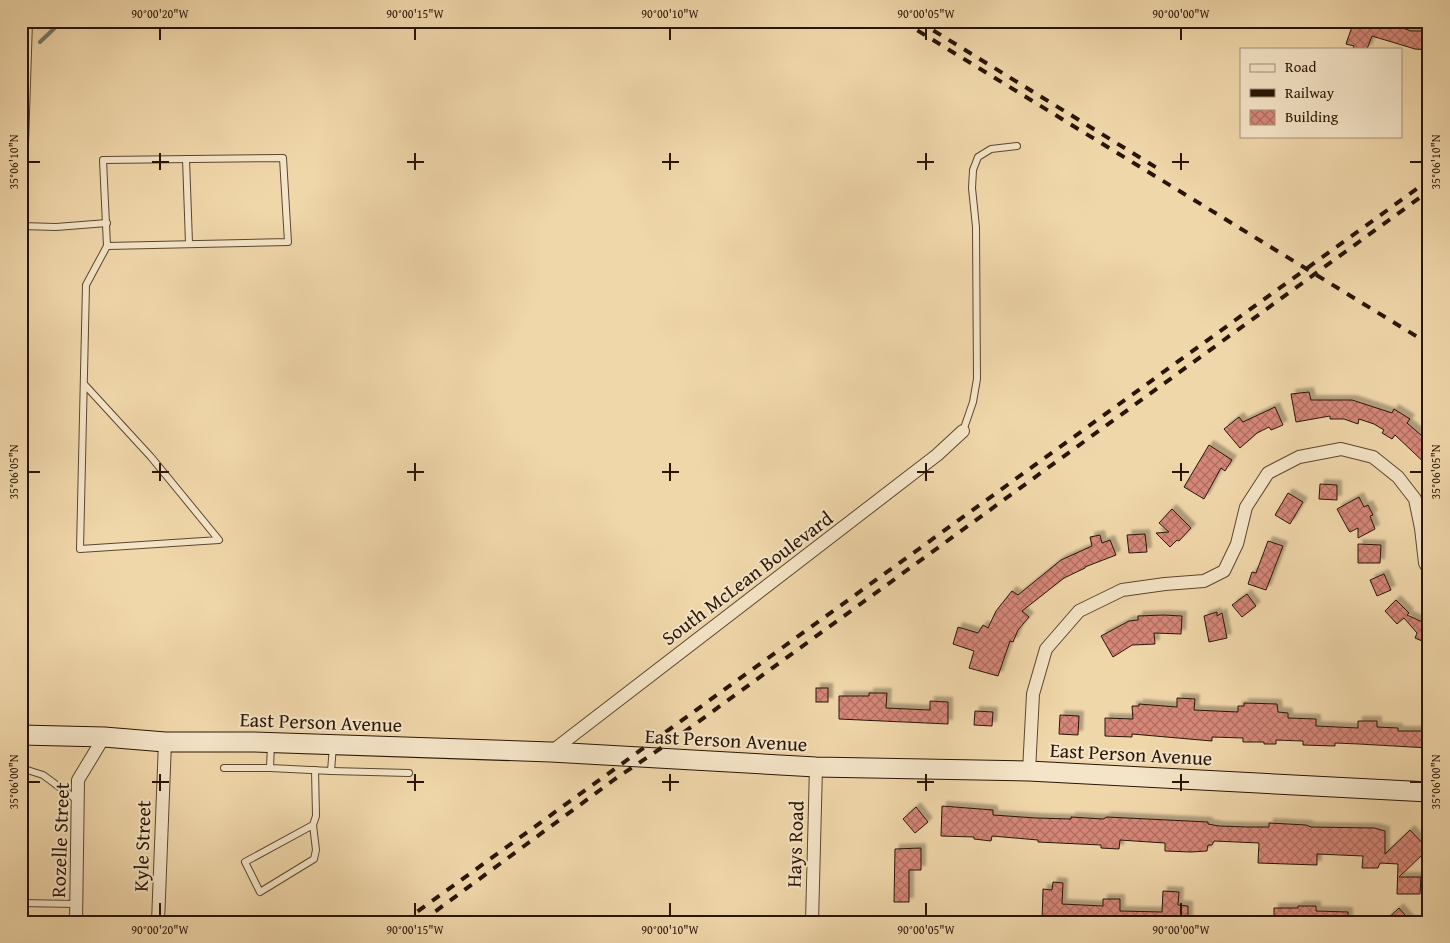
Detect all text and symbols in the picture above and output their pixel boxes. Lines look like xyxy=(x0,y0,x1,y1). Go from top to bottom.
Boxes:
text: 90°00'20"W xyxy=(131,5,190,22)
text: 90°00'15"W xyxy=(386,5,445,22)
text: 90°00'10"W xyxy=(641,5,700,22)
text: 90°00'05"W xyxy=(897,5,956,22)
text: 90°00'00"W xyxy=(1152,5,1211,22)
legend xyxy=(1240,48,1402,138)
text: Road xyxy=(1285,56,1316,77)
text: Railway xyxy=(1285,82,1335,103)
text: Building xyxy=(1285,106,1339,127)
text: 35°06'10"N xyxy=(5,134,22,190)
text: 35°06'10"N xyxy=(1427,134,1444,190)
text: 35°06'05"N xyxy=(5,444,22,500)
text: 35°06'05"N xyxy=(1427,444,1444,500)
street label: South McLean Boulevard xyxy=(655,503,839,652)
street label: East Person Avenue xyxy=(239,704,403,739)
street label: East Person Avenue xyxy=(644,721,808,758)
street label: East Person Avenue xyxy=(1049,735,1213,772)
text: 35°06'00"N xyxy=(5,754,22,810)
text: 35°06'00"N xyxy=(1427,754,1444,810)
street label: Rozelle Street xyxy=(43,782,76,898)
street label: Kyle Street xyxy=(125,800,158,892)
street label: Hays Road xyxy=(778,800,811,888)
text: 90°00'20"W xyxy=(131,921,190,938)
text: 90°00'15"W xyxy=(386,921,445,938)
text: 90°00'10"W xyxy=(641,921,700,938)
text: 90°00'05"W xyxy=(897,921,956,938)
text: 90°00'00"W xyxy=(1152,921,1211,938)

